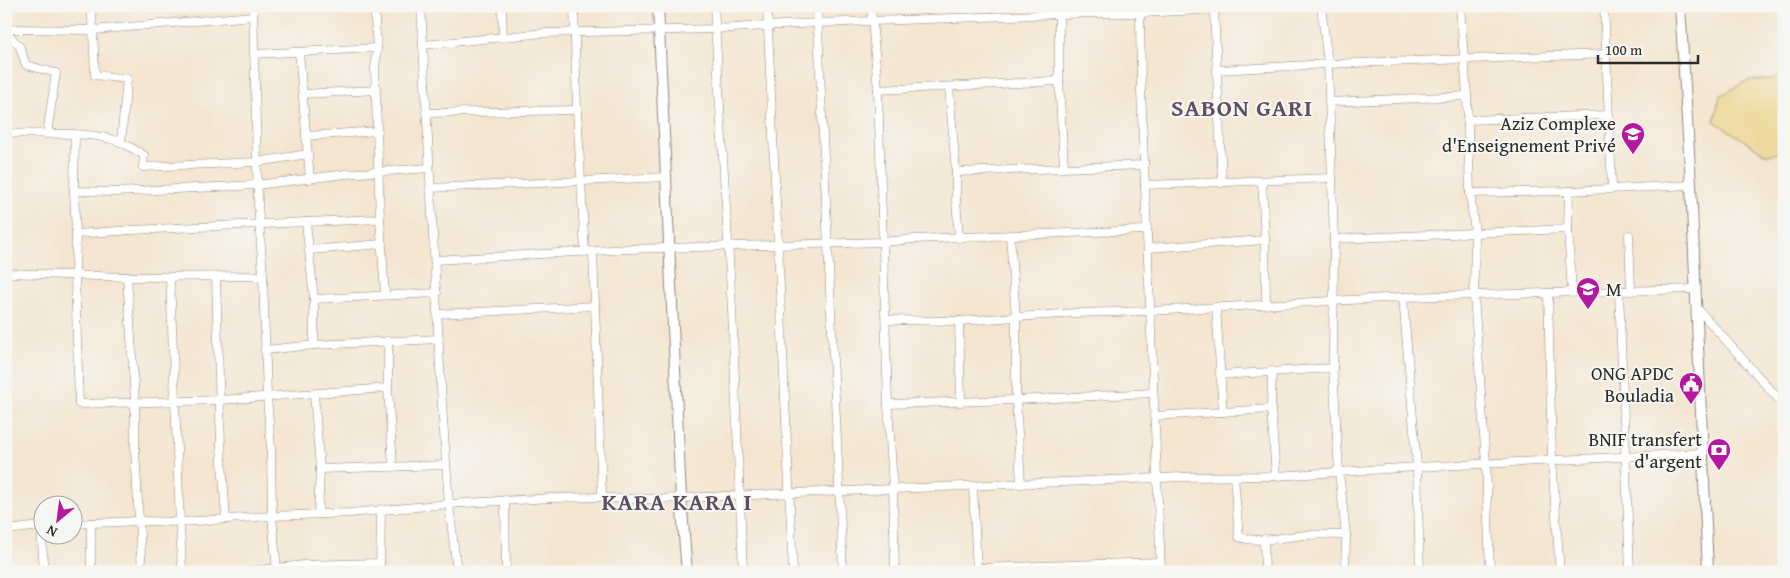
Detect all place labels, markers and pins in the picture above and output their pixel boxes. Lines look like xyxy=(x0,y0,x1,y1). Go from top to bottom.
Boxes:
place label: Aziz Complexe d'Enseignement Privé xyxy=(1442,109,1616,159)
school or university icon: Aziz Complexe d'Enseignement Privé xyxy=(1620,121,1646,155)
place label: M xyxy=(1606,275,1622,303)
school or university icon: M xyxy=(1575,276,1601,310)
place label: ONG APDC Bouladia xyxy=(1591,359,1674,409)
public building icon: ONG APDC Bouladia xyxy=(1678,371,1704,405)
place label: BNIF transfert d'argent xyxy=(1588,425,1702,475)
bank icon: BNIF transfert d'argent xyxy=(1706,437,1732,471)

